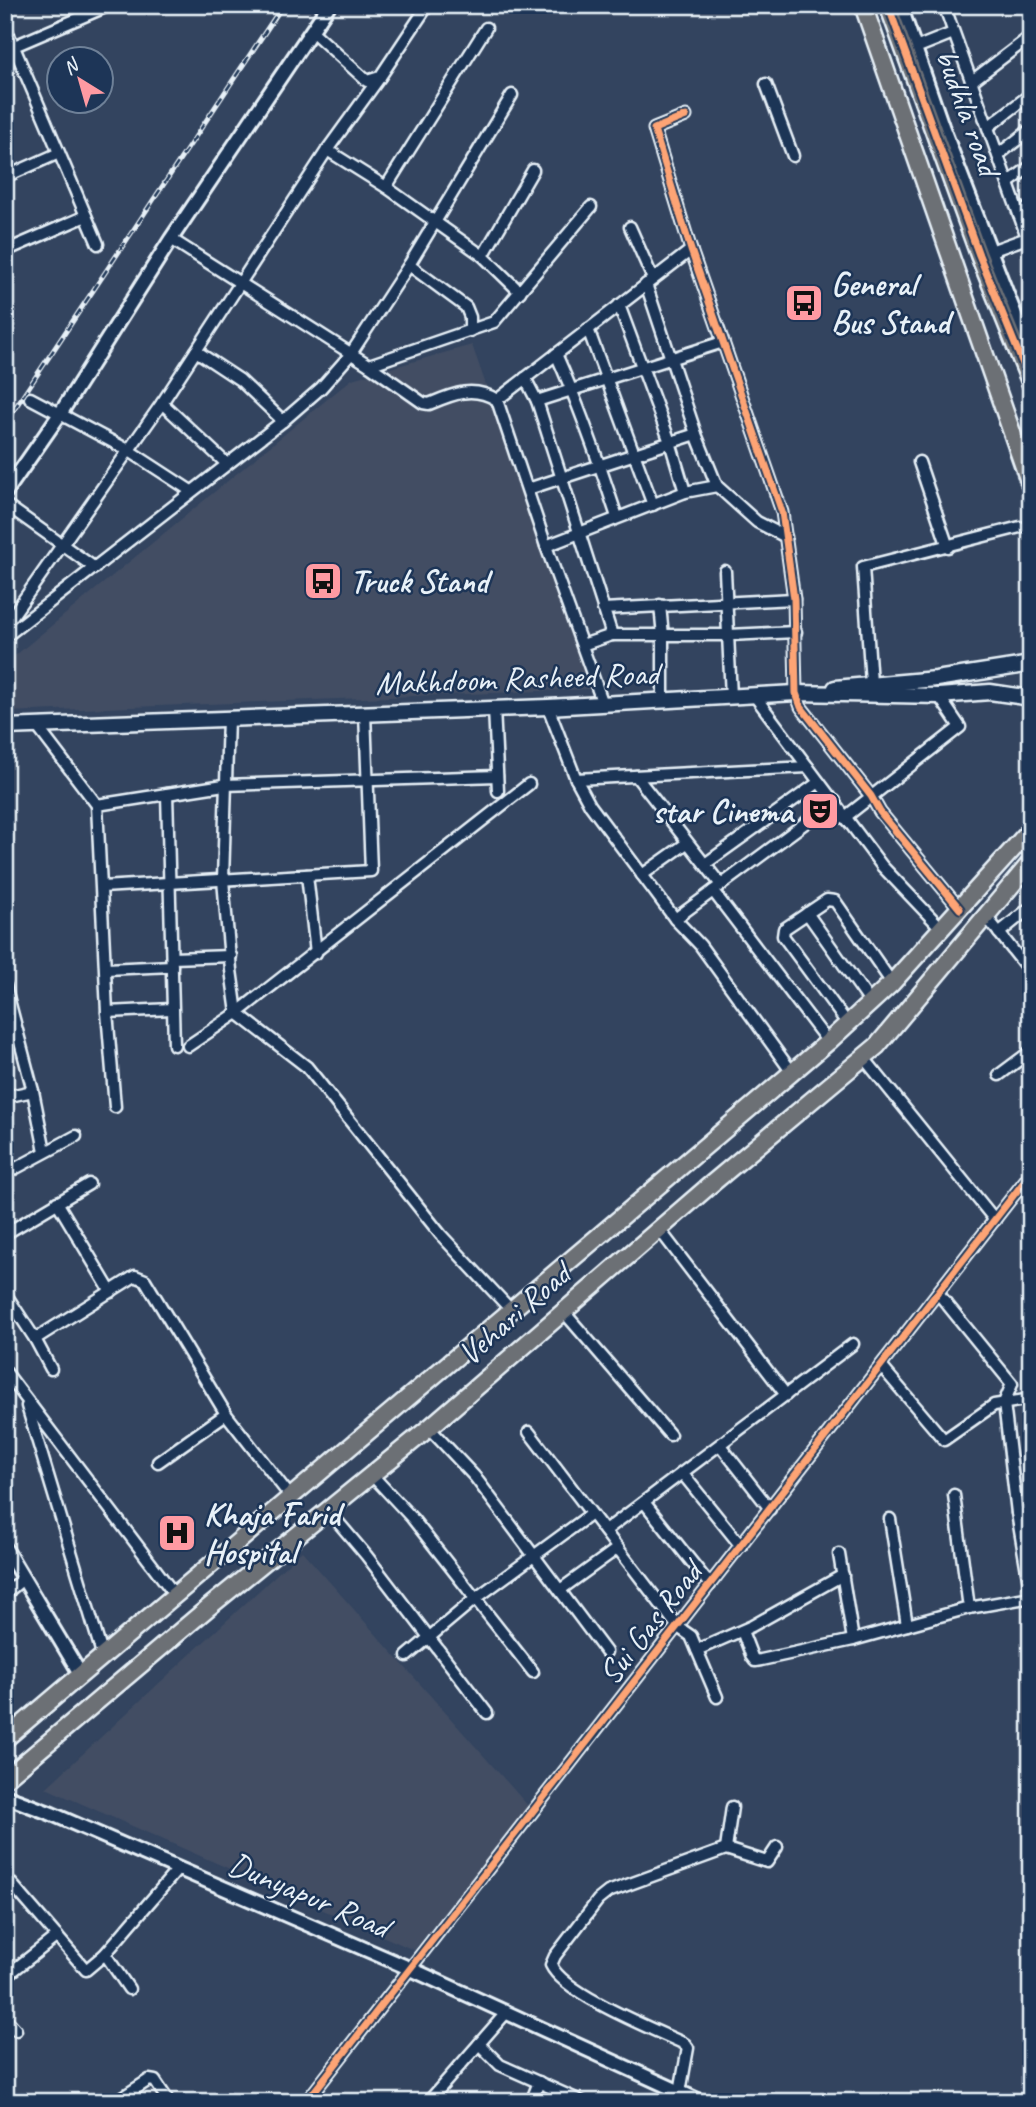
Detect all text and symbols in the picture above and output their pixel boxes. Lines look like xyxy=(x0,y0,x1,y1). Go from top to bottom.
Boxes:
street label: budhla road xyxy=(926,43,1012,186)
north arrow xyxy=(46,46,116,116)
text: N xyxy=(58,52,85,80)
place label: General Bus Stand xyxy=(831,263,955,343)
bus stop icon: General Bus Stand xyxy=(783,282,825,324)
bus stop icon: Truck Stand xyxy=(302,560,344,602)
place label: Truck Stand xyxy=(350,560,494,602)
street label: Makhdoom Rasheed Road xyxy=(375,652,664,704)
place label: star Cinema xyxy=(653,790,795,832)
theatre icon: star Cinema xyxy=(799,790,841,832)
street label: Vehari Road xyxy=(449,1250,583,1374)
place label: Khaja Farid Hospital xyxy=(204,1493,346,1573)
hospital icon: Khaja Farid Hospital xyxy=(156,1512,198,1554)
street label: Sui Gas Road xyxy=(589,1549,714,1693)
street label: Dunyapur Road xyxy=(222,1842,400,1950)

